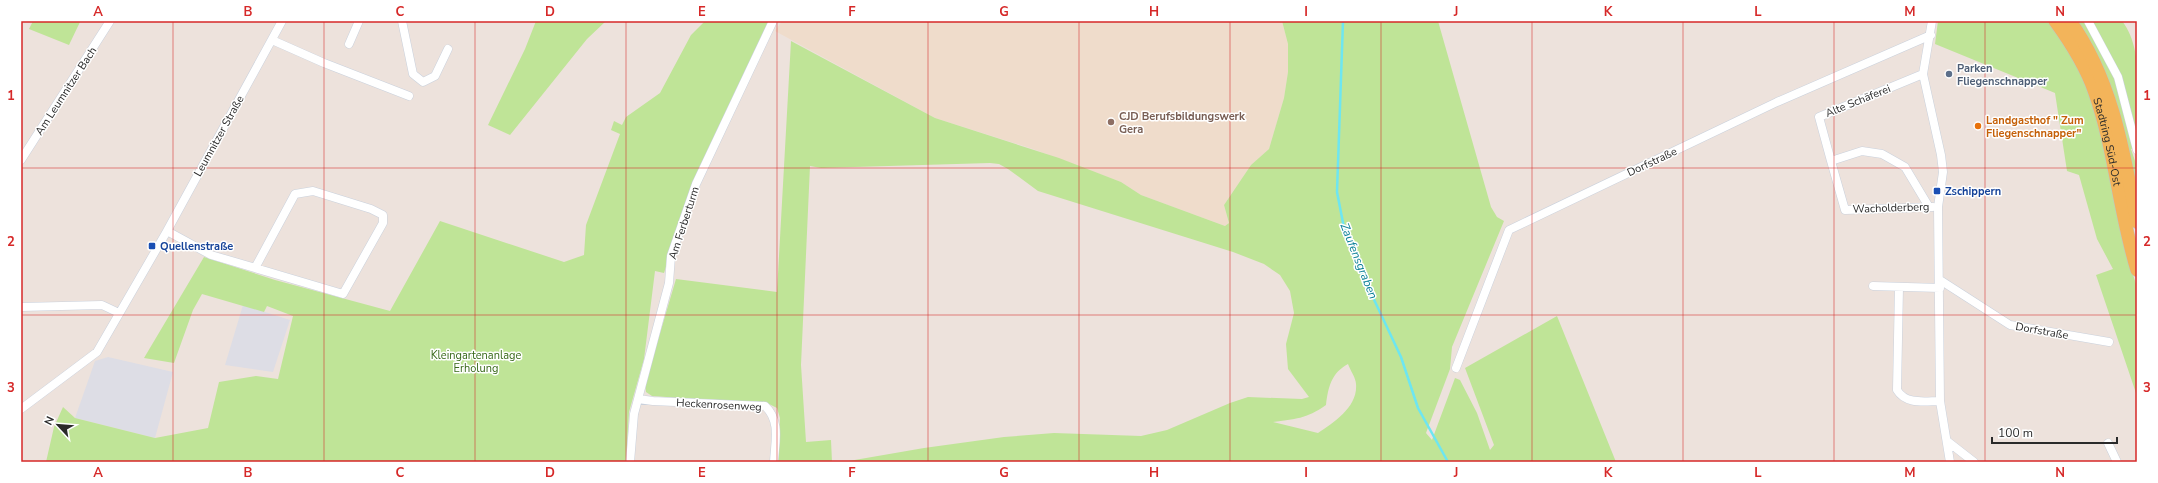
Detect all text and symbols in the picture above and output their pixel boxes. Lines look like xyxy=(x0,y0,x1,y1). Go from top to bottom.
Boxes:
text: A xyxy=(93,3,103,21)
text: B xyxy=(244,3,253,21)
text: C xyxy=(396,3,405,21)
text: D xyxy=(545,3,555,21)
text: E xyxy=(698,3,706,21)
text: F xyxy=(848,3,856,21)
text: G xyxy=(999,3,1009,21)
text: H xyxy=(1149,3,1159,21)
text: I xyxy=(1304,3,1308,21)
text: J xyxy=(1453,3,1458,21)
text: K xyxy=(1604,3,1613,21)
text: L xyxy=(1754,3,1762,21)
text: M xyxy=(1904,3,1916,21)
text: N xyxy=(2055,3,2065,21)
street label: Am Leumnitzer Bach xyxy=(32,44,100,138)
place label: Parken Fliegenschnapper xyxy=(1957,61,2048,89)
marker: Parken Fliegenschnapper xyxy=(1944,69,1954,79)
street label: Alte Schäferei xyxy=(1823,81,1893,121)
text: 1 xyxy=(7,87,15,105)
text: 1 xyxy=(2143,87,2151,105)
street label: Leumnitzer Straße xyxy=(190,93,248,179)
street label: Stadtring Süd-Ost xyxy=(2090,96,2125,187)
place label: CJD Berufsbildungswerk Gera xyxy=(1119,109,1246,137)
place label: Landgasthof " Zum Fliegenschnapper" xyxy=(1986,113,2084,141)
marker: CJD Berufsbildungswerk Gera xyxy=(1106,117,1116,127)
marker: Landgasthof " Zum Fliegenschnapper" xyxy=(1973,121,1983,131)
street label: Dorfstraße xyxy=(1625,144,1680,180)
place label: Zschippern xyxy=(1945,184,2001,199)
street label: Am Ferberturm xyxy=(665,185,703,261)
marker: Zschippern xyxy=(1932,186,1942,196)
street label: Wacholderberg xyxy=(1852,199,1930,217)
water label: Zaufensgraben xyxy=(1336,221,1382,302)
text: 2 xyxy=(7,233,15,251)
text: 2 xyxy=(2143,233,2151,251)
place label: Quellenstraße xyxy=(160,239,233,254)
marker: Quellenstraße xyxy=(147,241,157,251)
street label: Dorfstraße xyxy=(2014,319,2070,343)
park label: Kleingartenanlage Erholung xyxy=(431,348,521,376)
text: 3 xyxy=(7,379,15,397)
text: 3 xyxy=(2143,379,2151,397)
street label: Heckenrosenweg xyxy=(676,395,762,415)
north arrow xyxy=(38,405,78,445)
text: N xyxy=(41,414,58,428)
scale bar xyxy=(1992,419,2117,445)
text: 100 m xyxy=(1998,425,2033,441)
text: A xyxy=(93,464,103,482)
text: B xyxy=(244,464,253,482)
text: C xyxy=(396,464,405,482)
text: D xyxy=(545,464,555,482)
text: E xyxy=(698,464,706,482)
text: F xyxy=(848,464,856,482)
text: G xyxy=(999,464,1009,482)
text: H xyxy=(1149,464,1159,482)
text: I xyxy=(1304,464,1308,482)
text: J xyxy=(1453,464,1458,482)
text: K xyxy=(1604,464,1613,482)
text: L xyxy=(1754,464,1762,482)
text: M xyxy=(1904,464,1916,482)
text: N xyxy=(2055,464,2065,482)

